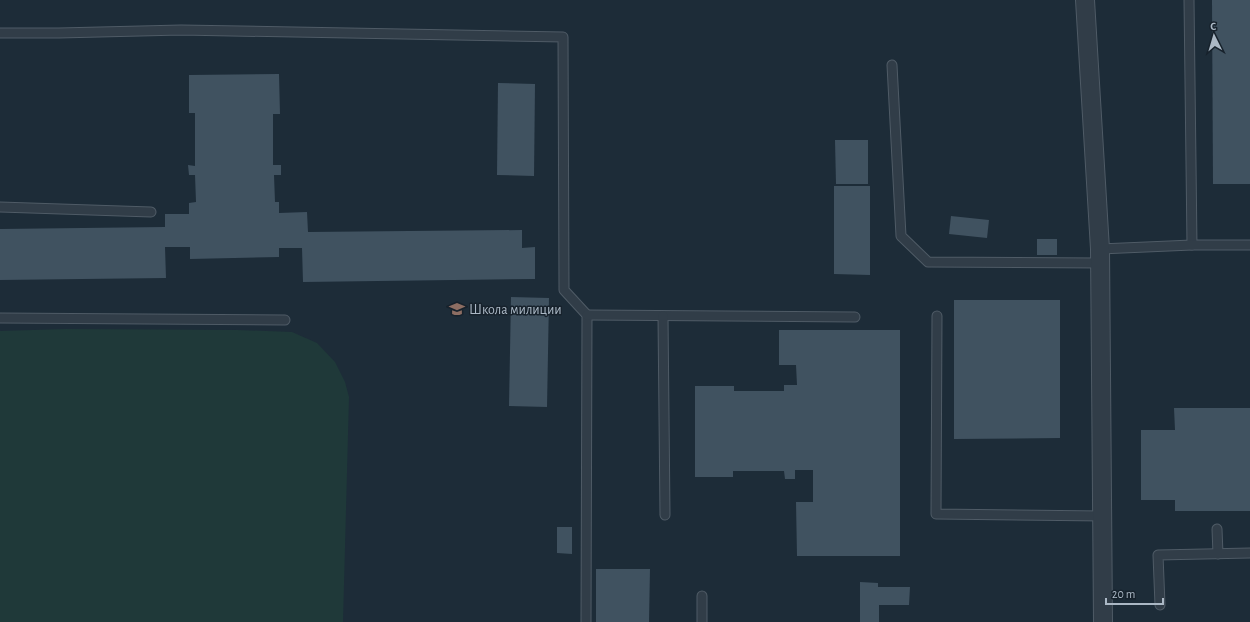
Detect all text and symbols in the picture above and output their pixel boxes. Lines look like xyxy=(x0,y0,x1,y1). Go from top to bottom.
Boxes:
north arrow xyxy=(1194,16,1234,56)
text: С xyxy=(1210,21,1217,32)
school or university icon: Школа милиции xyxy=(448,300,466,318)
place label: Школа милиции xyxy=(469,303,562,317)
scale bar xyxy=(1106,580,1163,606)
text: 20 m xyxy=(1112,588,1135,600)

